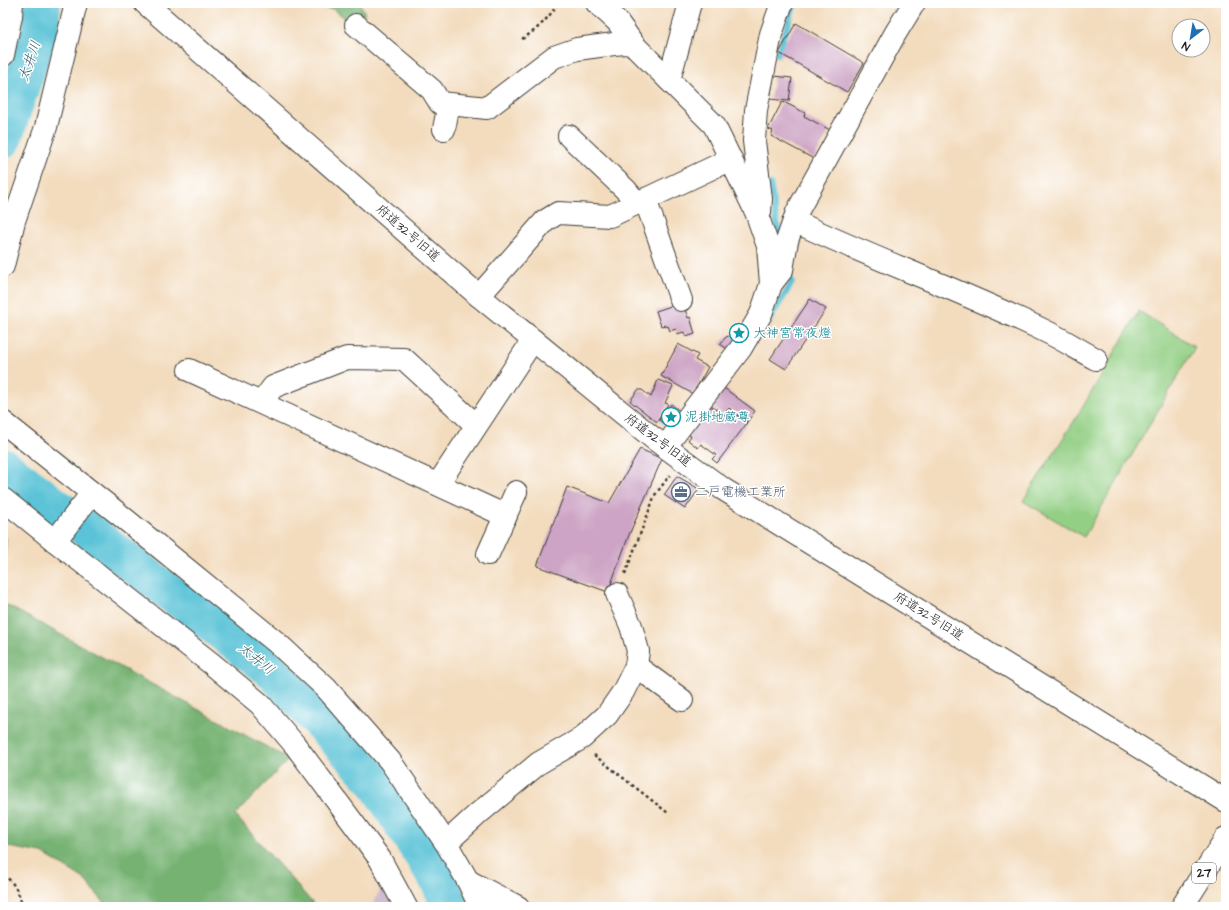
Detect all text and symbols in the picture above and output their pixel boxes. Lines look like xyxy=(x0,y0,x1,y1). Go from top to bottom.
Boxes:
north arrow xyxy=(1171,18,1211,58)
water label: 太井川 xyxy=(14,38,46,84)
text: N xyxy=(1179,38,1193,54)
street label: 府道32号旧道 xyxy=(372,200,444,266)
place icon: 大神宮常夜燈 xyxy=(728,322,750,344)
place label: 大神宮常夜燈 xyxy=(753,324,831,342)
place icon: 泥掛地蔵尊 xyxy=(660,406,682,428)
place label: 泥掛地蔵尊 xyxy=(685,408,750,426)
street label: 府道32号旧道 xyxy=(621,409,695,471)
office icon: 二戸電機工業所 xyxy=(670,481,692,503)
place label: 二戸電機工業所 xyxy=(695,483,786,501)
street label: 府道32号旧道 xyxy=(891,587,967,645)
water label: 太井川 xyxy=(233,638,279,680)
road number: 27 xyxy=(1192,863,1216,883)

